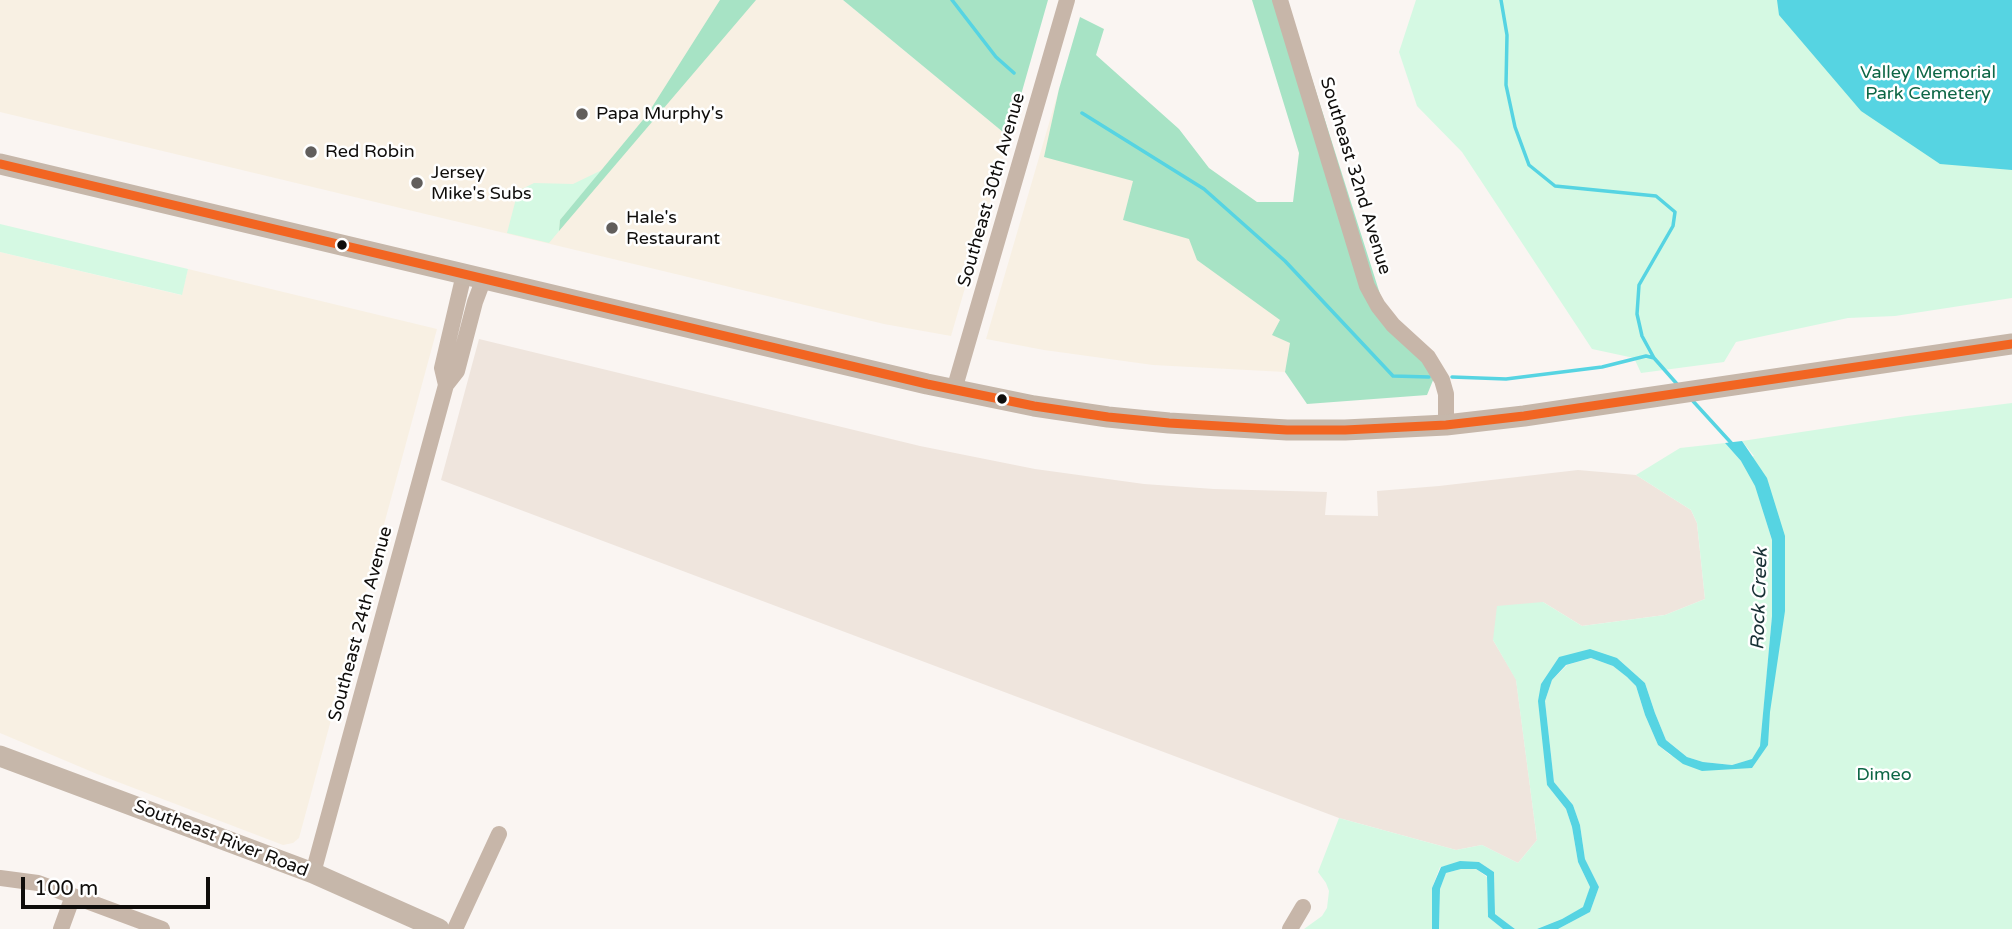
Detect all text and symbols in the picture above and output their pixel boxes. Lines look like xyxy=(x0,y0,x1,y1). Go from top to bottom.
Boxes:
park label: Valley Memorial Park Cemetery xyxy=(1860,62,1996,104)
street label: Southeast 32nd Avenue xyxy=(1315,75,1395,277)
street label: Southeast 30th Avenue xyxy=(954,91,1030,289)
place label: Papa Murphy's xyxy=(596,103,723,125)
marker: Papa Murphy's xyxy=(574,106,590,122)
place label: Red Robin xyxy=(325,141,415,163)
marker: Red Robin xyxy=(303,144,319,160)
place label: Jersey Mike's Subs xyxy=(431,162,532,204)
marker: Jersey Mike's Subs xyxy=(409,175,425,191)
place label: Hale's Restaurant xyxy=(626,207,720,249)
marker: Hale's Restaurant xyxy=(604,220,620,236)
unlabelled marker xyxy=(335,238,349,252)
unlabelled marker xyxy=(995,392,1009,406)
street label: Southeast 24th Avenue xyxy=(325,524,397,724)
water label: Rock Creek xyxy=(1747,547,1773,651)
park label: Dimeo xyxy=(1856,764,1912,786)
street label: Southeast River Road xyxy=(131,796,311,882)
scale bar xyxy=(24,862,214,906)
text: 100 m xyxy=(34,876,98,901)

